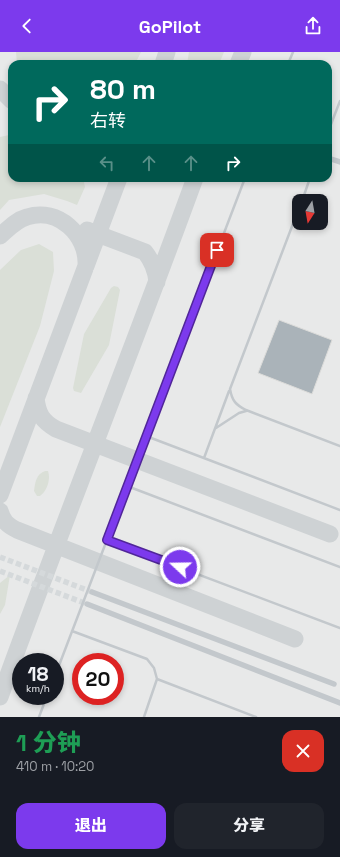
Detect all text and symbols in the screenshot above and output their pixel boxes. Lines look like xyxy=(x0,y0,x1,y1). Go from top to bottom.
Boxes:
icon: back xyxy=(16,15,38,37)
text: GoPilot xyxy=(139,15,201,38)
icon: share xyxy=(302,15,324,37)
text: 80 m xyxy=(90,71,156,107)
icon: right xyxy=(24,76,76,128)
text: 右转 xyxy=(90,109,126,132)
icon: left xyxy=(96,152,118,174)
icon: ahead xyxy=(138,152,160,174)
icon: ahead xyxy=(180,152,202,174)
icon: right xyxy=(222,152,244,174)
north arrow xyxy=(292,194,328,230)
map controls xyxy=(292,194,328,230)
pin xyxy=(200,233,234,267)
icon: arrive xyxy=(206,239,228,261)
position arrow xyxy=(159,546,201,588)
speed limit sign: 20 xyxy=(72,653,124,705)
text: 18 xyxy=(27,661,49,687)
text: km/h xyxy=(26,682,50,695)
text: 1 分钟 xyxy=(16,727,81,758)
button: close xyxy=(282,730,324,772)
text: 410 m · 10:20 xyxy=(16,758,94,775)
button: 退出 xyxy=(16,803,166,849)
button: 分享 xyxy=(174,803,324,849)

